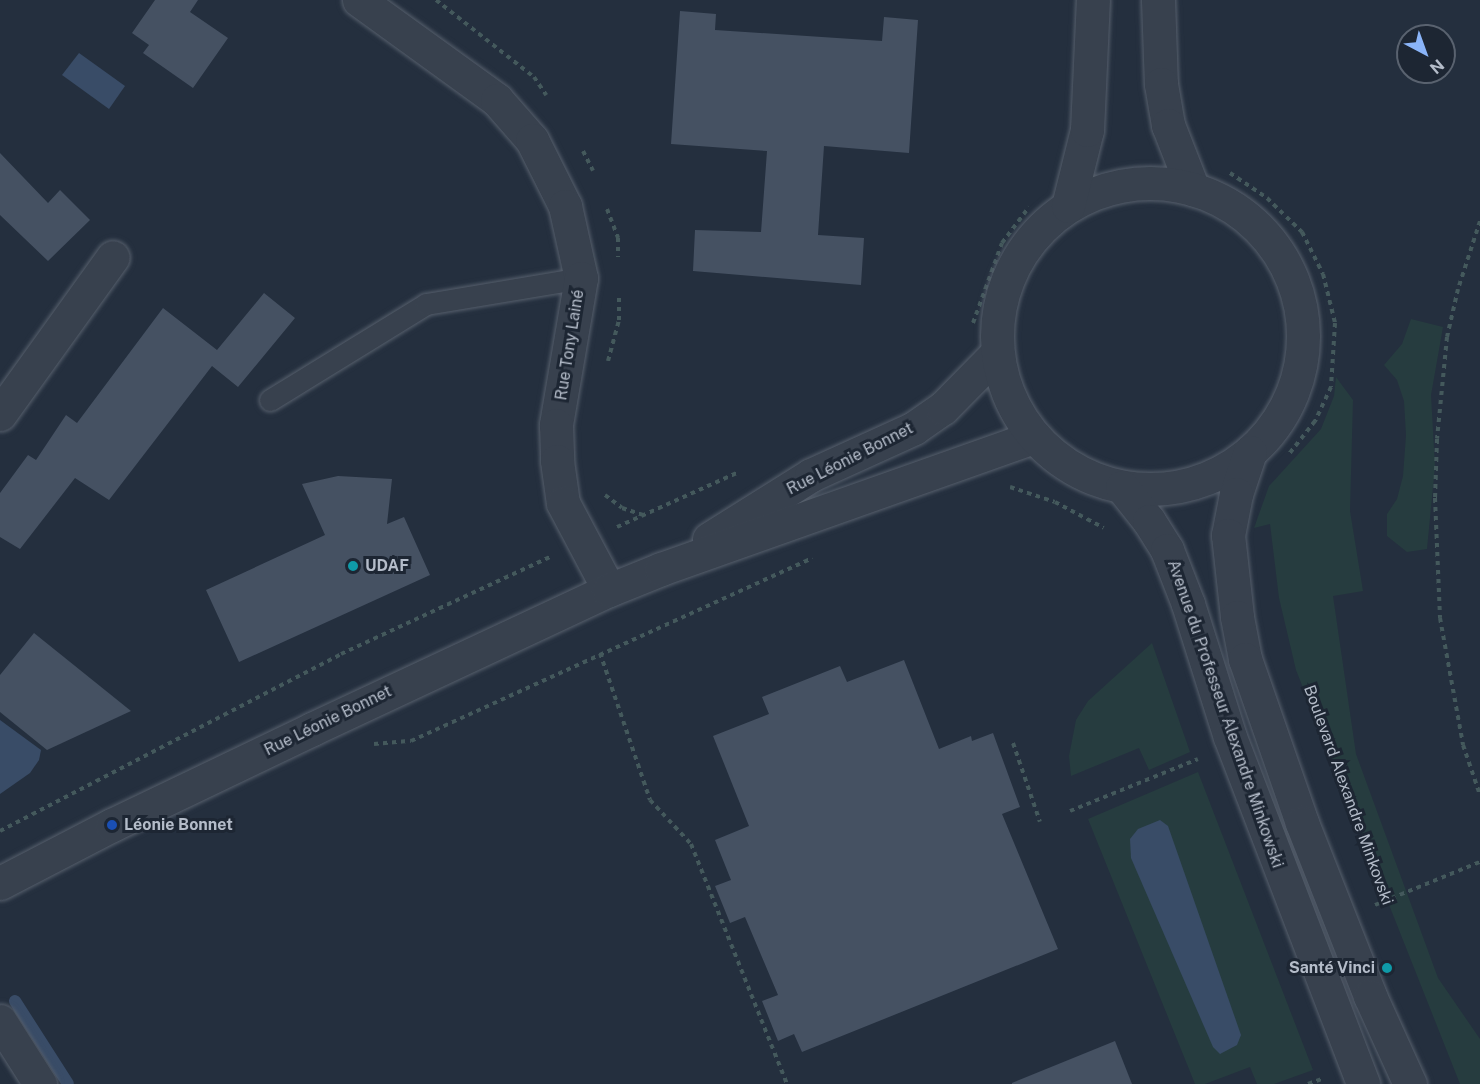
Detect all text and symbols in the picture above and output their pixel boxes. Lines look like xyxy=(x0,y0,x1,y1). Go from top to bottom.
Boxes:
north arrow xyxy=(1396,24,1456,84)
text: N xyxy=(1426,55,1448,78)
street label: Rue Tony Lainé xyxy=(552,288,588,402)
street label: Rue Léonie Bonnet xyxy=(784,419,916,499)
place label: UDAF xyxy=(365,556,409,576)
street label: Avenue du Professeur Alexandre Minkowski xyxy=(1163,557,1287,871)
marker: UDAF xyxy=(346,559,360,573)
street label: Rue Léonie Bonnet xyxy=(261,682,395,760)
street label: Boulevard Alexandre Minkovski xyxy=(1299,682,1397,908)
place label: Léonie Bonnet xyxy=(124,815,233,835)
marker: Léonie Bonnet xyxy=(105,818,119,832)
place label: Santé Vinci xyxy=(1289,958,1375,978)
marker: Santé Vinci xyxy=(1380,961,1394,975)

